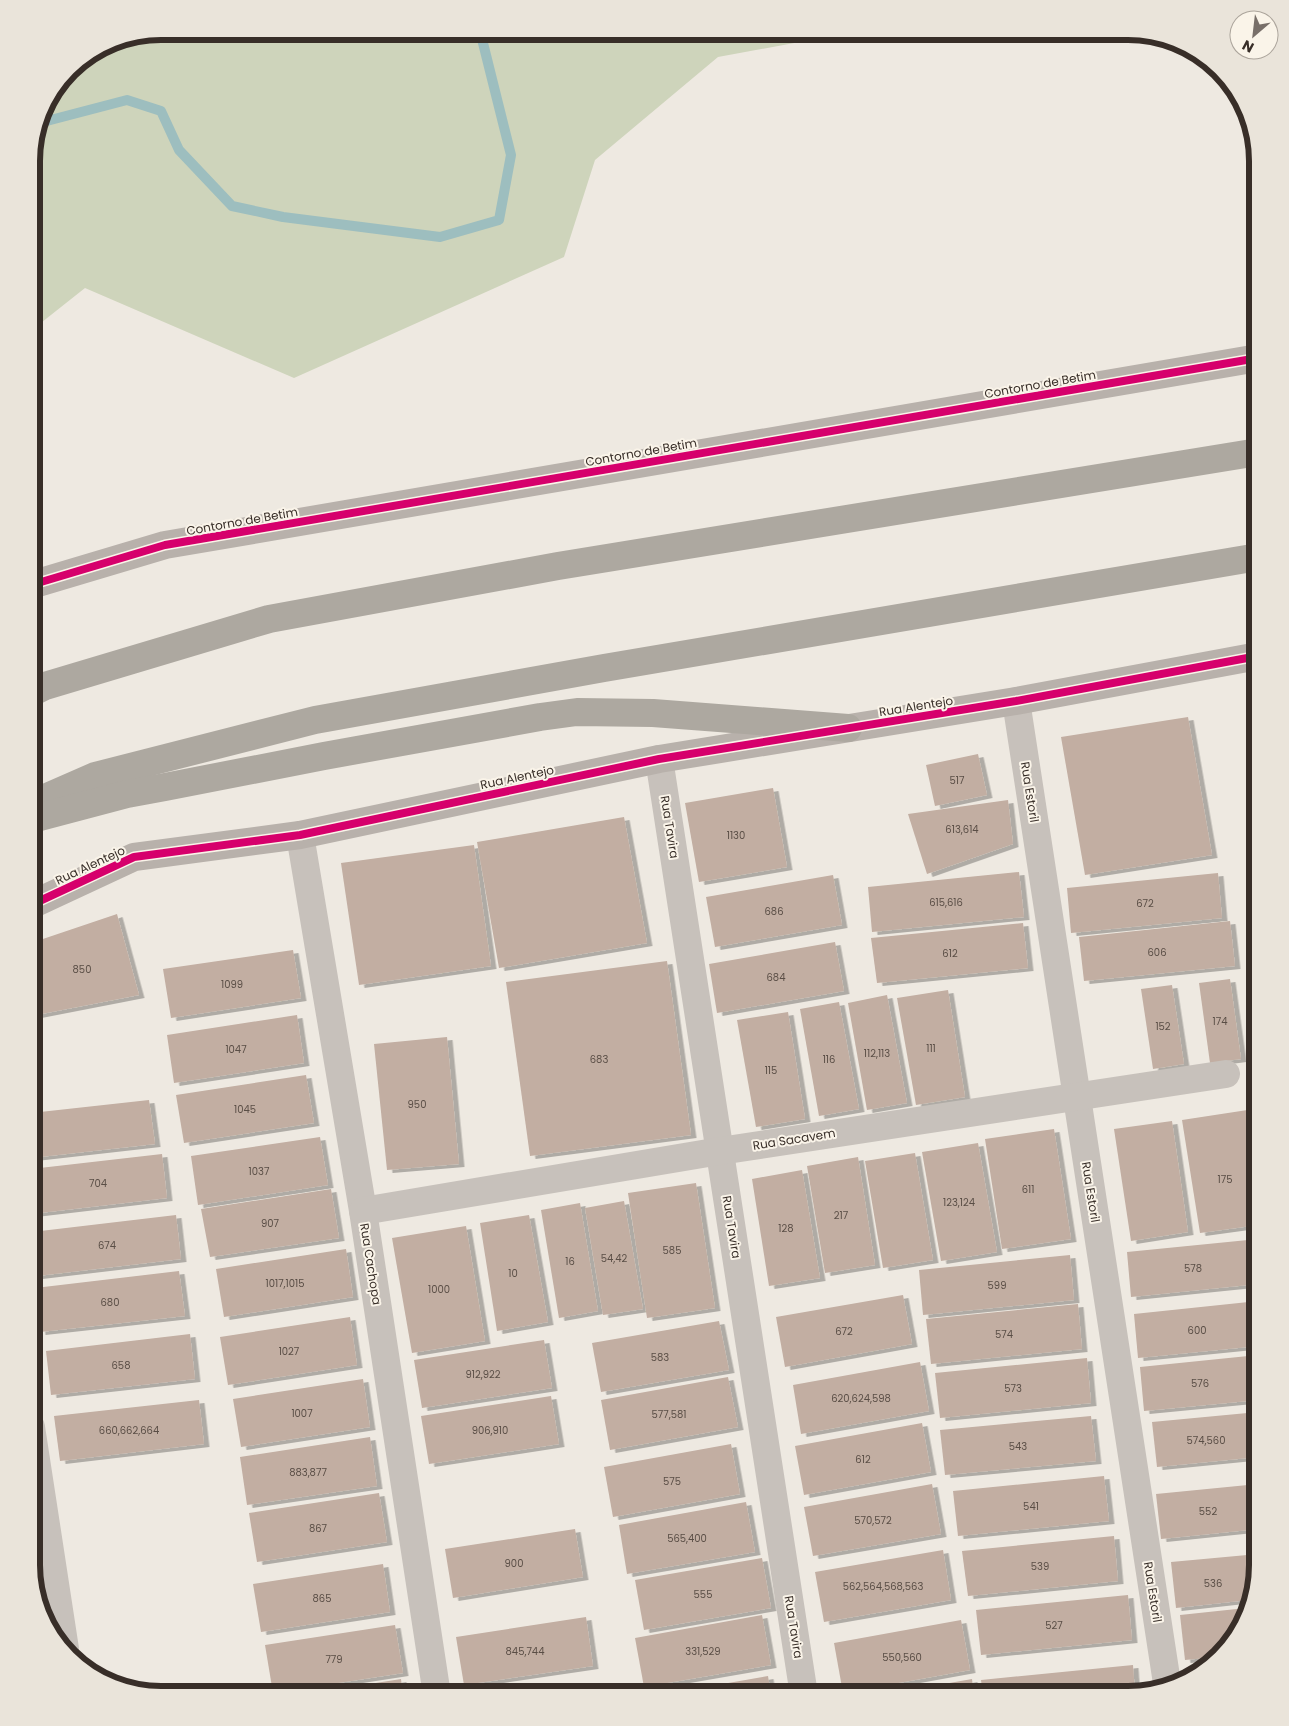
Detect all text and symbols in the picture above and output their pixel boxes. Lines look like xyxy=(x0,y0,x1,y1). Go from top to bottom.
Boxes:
north arrow xyxy=(1229,10,1279,60)
text: N xyxy=(1239,35,1257,58)
street label: Contorno de Betim xyxy=(983,366,1097,402)
street label: Contorno de Betim xyxy=(584,434,698,470)
street label: Contorno de Betim xyxy=(185,503,299,539)
street label: Rua Alentejo xyxy=(878,692,955,720)
street label: Rua Estoril xyxy=(1017,760,1043,824)
street label: Rua Alentejo xyxy=(479,761,556,793)
house number: 517 xyxy=(950,773,965,788)
street label: Rua Tavira xyxy=(657,794,683,860)
house number: 613,614 xyxy=(945,822,979,837)
house number: 1130 xyxy=(727,828,745,843)
street label: Rua Alentejo xyxy=(52,841,128,889)
house number: 615,616 xyxy=(929,895,963,910)
house number: 672 xyxy=(1136,896,1154,911)
house number: 686 xyxy=(764,904,784,919)
house number: 606 xyxy=(1148,945,1166,960)
house number: 612 xyxy=(942,946,958,961)
house number: 850 xyxy=(73,962,91,977)
house number: 684 xyxy=(767,970,785,985)
house number: 1099 xyxy=(221,977,243,992)
house number: 174 xyxy=(1213,1014,1227,1029)
house number: 152 xyxy=(1155,1019,1171,1034)
house number: 111 xyxy=(926,1041,936,1056)
house number: 1047 xyxy=(225,1042,247,1057)
house number: 112,113 xyxy=(864,1046,890,1061)
house number: 683 xyxy=(590,1052,608,1067)
house number: 116 xyxy=(823,1052,835,1067)
house number: 115 xyxy=(765,1063,777,1078)
house number: 950 xyxy=(408,1097,426,1112)
house number: 1045 xyxy=(234,1102,256,1117)
street label: Rua Sacavem xyxy=(751,1124,837,1154)
street label: Rua Estoril xyxy=(1078,1160,1104,1224)
house number: 1037 xyxy=(249,1164,270,1179)
house number: 175 xyxy=(1218,1172,1232,1187)
house number: 704 xyxy=(89,1176,107,1191)
house number: 611 xyxy=(1022,1182,1034,1197)
street label: Rua Tavira xyxy=(719,1194,745,1260)
house number: 123,124 xyxy=(943,1195,975,1210)
house number: 217 xyxy=(834,1208,849,1223)
house number: 907 xyxy=(261,1216,280,1231)
house number: 128 xyxy=(778,1221,794,1236)
street label: Rua Cachopa xyxy=(356,1222,386,1306)
house number: 674 xyxy=(98,1238,116,1253)
house number: 585 xyxy=(663,1243,681,1258)
house number: 54,42 xyxy=(601,1251,628,1266)
house number: 16 xyxy=(565,1254,575,1269)
house number: 578 xyxy=(1184,1261,1202,1276)
house number: 10 xyxy=(508,1266,518,1281)
house number: 1017,1015 xyxy=(265,1276,305,1291)
house number: 599 xyxy=(988,1278,1006,1293)
house number: 1000 xyxy=(428,1282,450,1297)
house number: 680 xyxy=(101,1295,119,1310)
house number: 600 xyxy=(1188,1323,1206,1338)
house number: 672 xyxy=(835,1324,853,1339)
house number: 574 xyxy=(995,1327,1013,1342)
house number: 1027 xyxy=(279,1344,300,1359)
house number: 583 xyxy=(651,1350,669,1365)
house number: 658 xyxy=(112,1358,130,1373)
house number: 912,922 xyxy=(465,1367,501,1382)
house number: 576 xyxy=(1191,1376,1209,1391)
house number: 573 xyxy=(1004,1381,1022,1396)
house number: 620,624,598 xyxy=(831,1391,891,1406)
house number: 1007 xyxy=(291,1406,313,1421)
house number: 577,581 xyxy=(652,1407,686,1422)
house number: 660,662,664 xyxy=(99,1423,159,1438)
house number: 906,910 xyxy=(472,1423,508,1438)
house number: 574,560 xyxy=(1187,1433,1225,1448)
house number: 543 xyxy=(1009,1439,1027,1454)
house number: 612 xyxy=(855,1452,871,1467)
house number: 883,877 xyxy=(289,1465,327,1480)
house number: 575 xyxy=(663,1474,681,1489)
house number: 541 xyxy=(1023,1499,1039,1514)
house number: 552 xyxy=(1199,1504,1217,1519)
house number: 570,572 xyxy=(854,1513,892,1528)
house number: 867 xyxy=(309,1521,328,1536)
house number: 565,400 xyxy=(667,1531,707,1546)
house number: 900 xyxy=(505,1556,523,1571)
house number: 539 xyxy=(1031,1559,1049,1574)
street label: Rua Estoril xyxy=(1140,1560,1166,1624)
house number: 536 xyxy=(1204,1576,1222,1591)
house number: 562,564,568,563 xyxy=(843,1579,923,1594)
house number: 555 xyxy=(694,1587,712,1602)
house number: 865 xyxy=(313,1591,331,1606)
street label: Rua Tavira xyxy=(781,1594,807,1660)
house number: 527 xyxy=(1045,1618,1063,1633)
house number: 845,744 xyxy=(506,1644,544,1659)
house number: 331,529 xyxy=(685,1644,721,1659)
house number: 550,560 xyxy=(882,1650,922,1665)
house number: 779 xyxy=(325,1652,343,1667)

